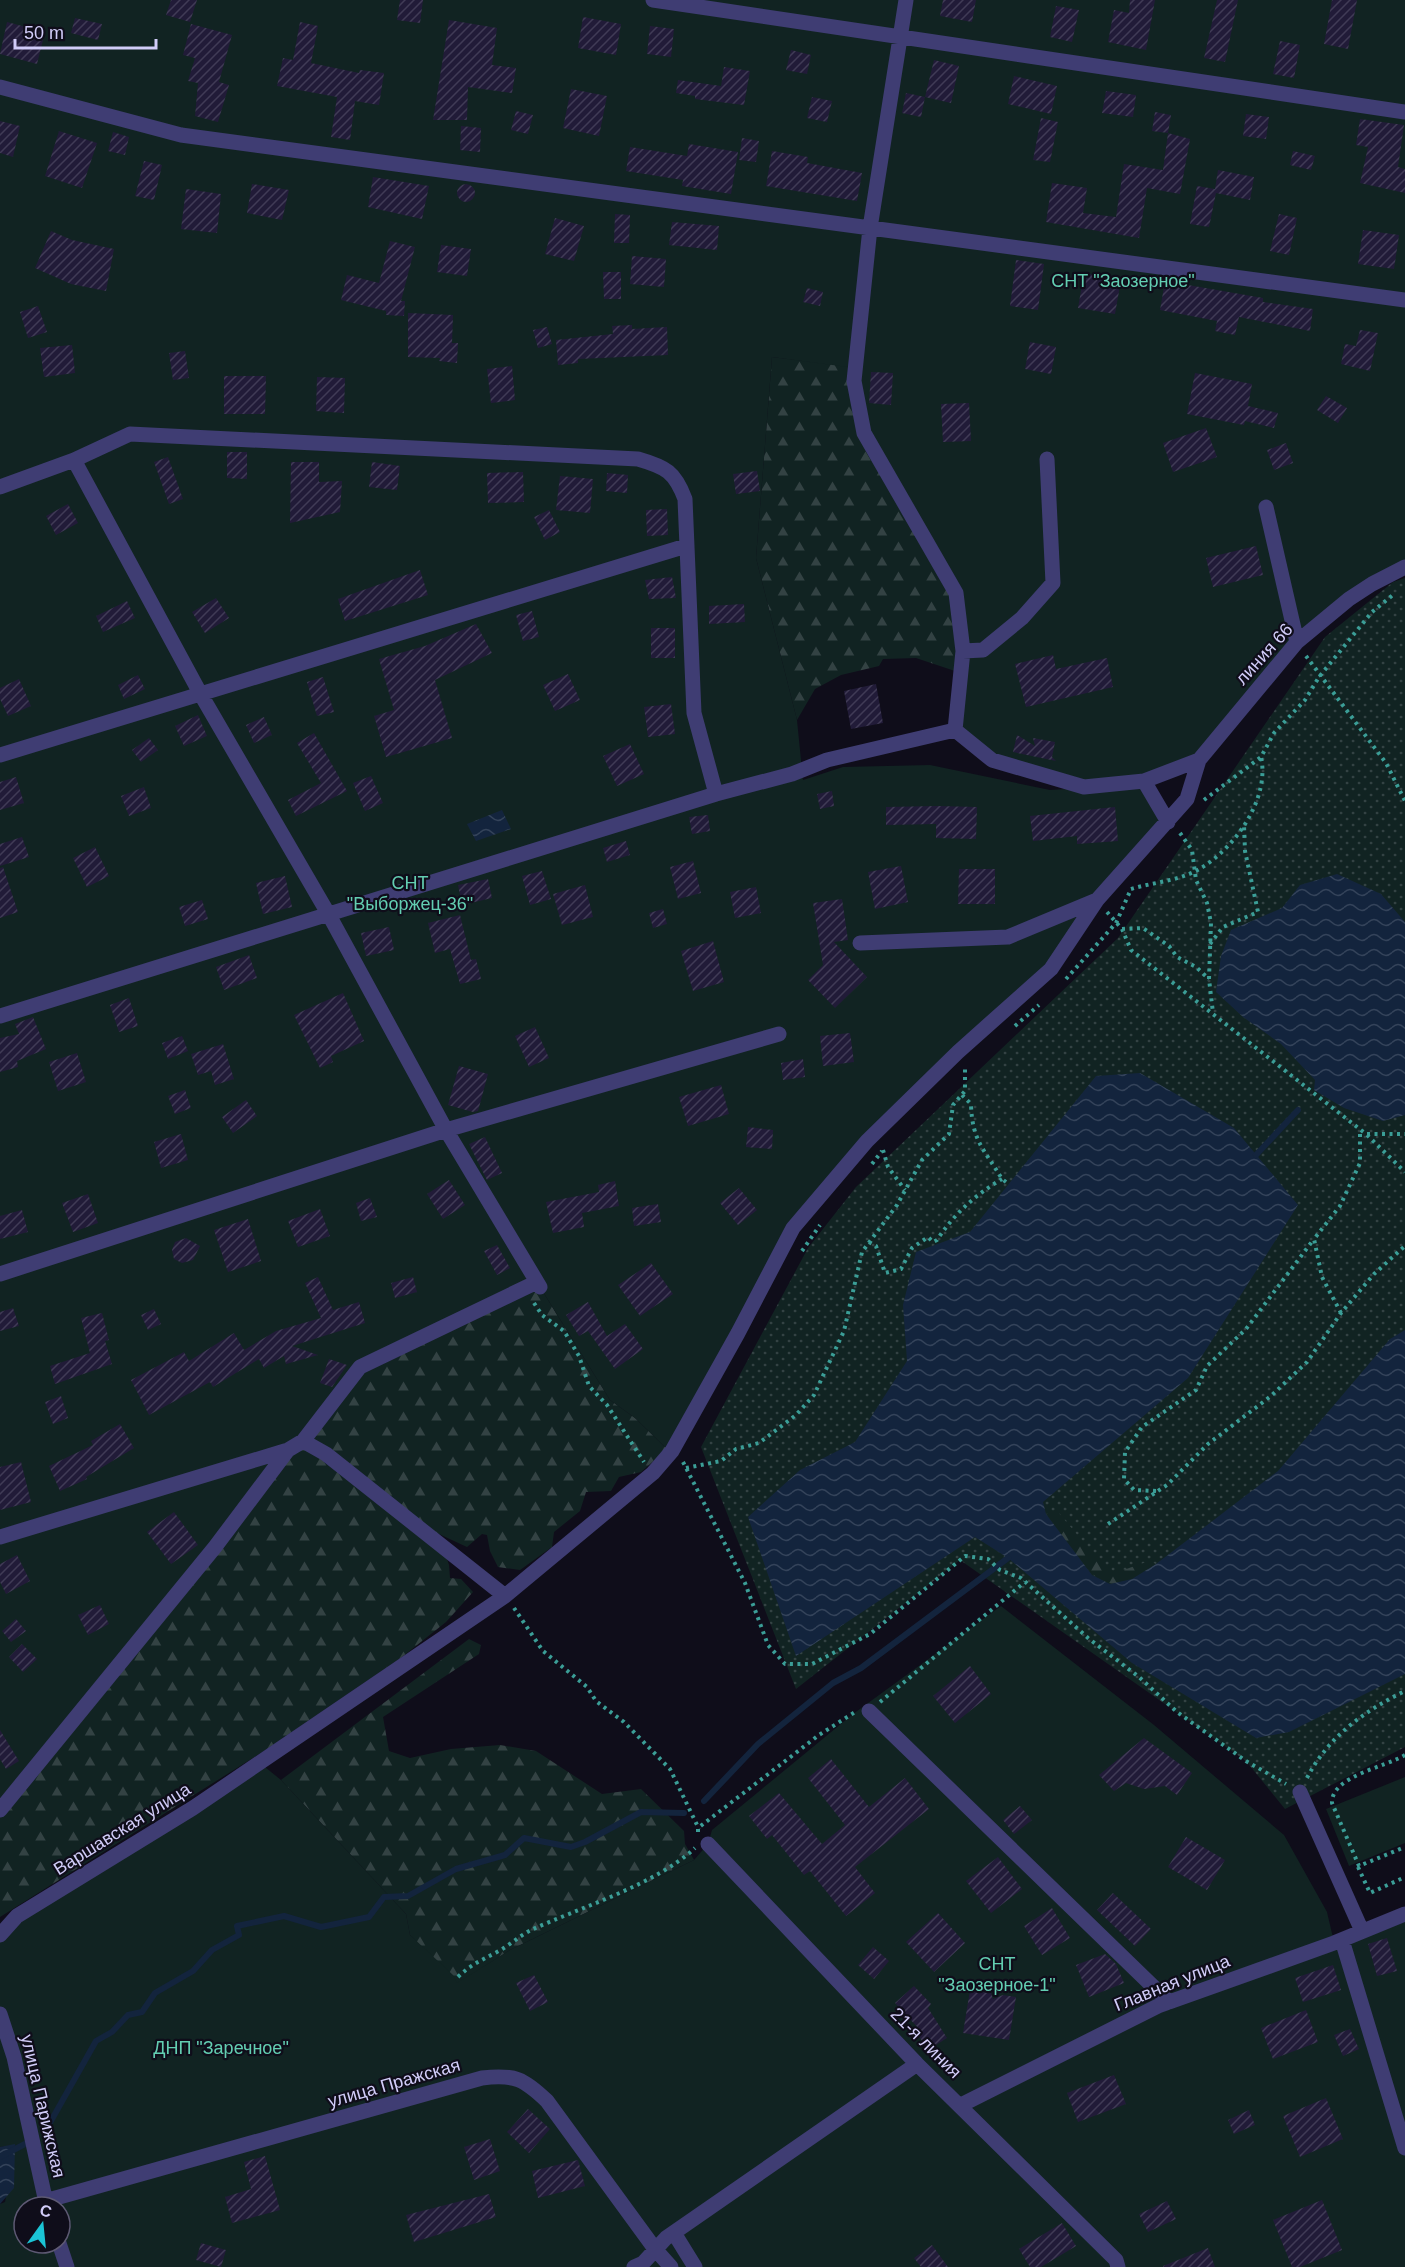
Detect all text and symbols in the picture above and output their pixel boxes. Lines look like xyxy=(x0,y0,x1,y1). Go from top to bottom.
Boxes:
scale bar xyxy=(15,12,156,50)
text: 50 m xyxy=(24,23,64,43)
park label: СНТ "Заозерное" xyxy=(1051,271,1195,291)
street label: линия 66 xyxy=(1231,619,1297,689)
park label: СНТ "Выборжец-36" xyxy=(347,873,473,914)
street label: Варшавская улица xyxy=(50,1778,195,1879)
street label: Главная улица xyxy=(1111,1950,1234,2015)
park label: СНТ "Заозерное-1" xyxy=(938,1954,1056,1995)
street label: 21-я линия xyxy=(887,2004,965,2082)
street label: улица Парижская xyxy=(17,2032,69,2180)
park label: ДНП "Заречное" xyxy=(153,2038,289,2058)
street label: улица Пражская xyxy=(326,2055,462,2111)
north arrow xyxy=(12,2195,72,2255)
text: С xyxy=(38,2201,54,2221)

